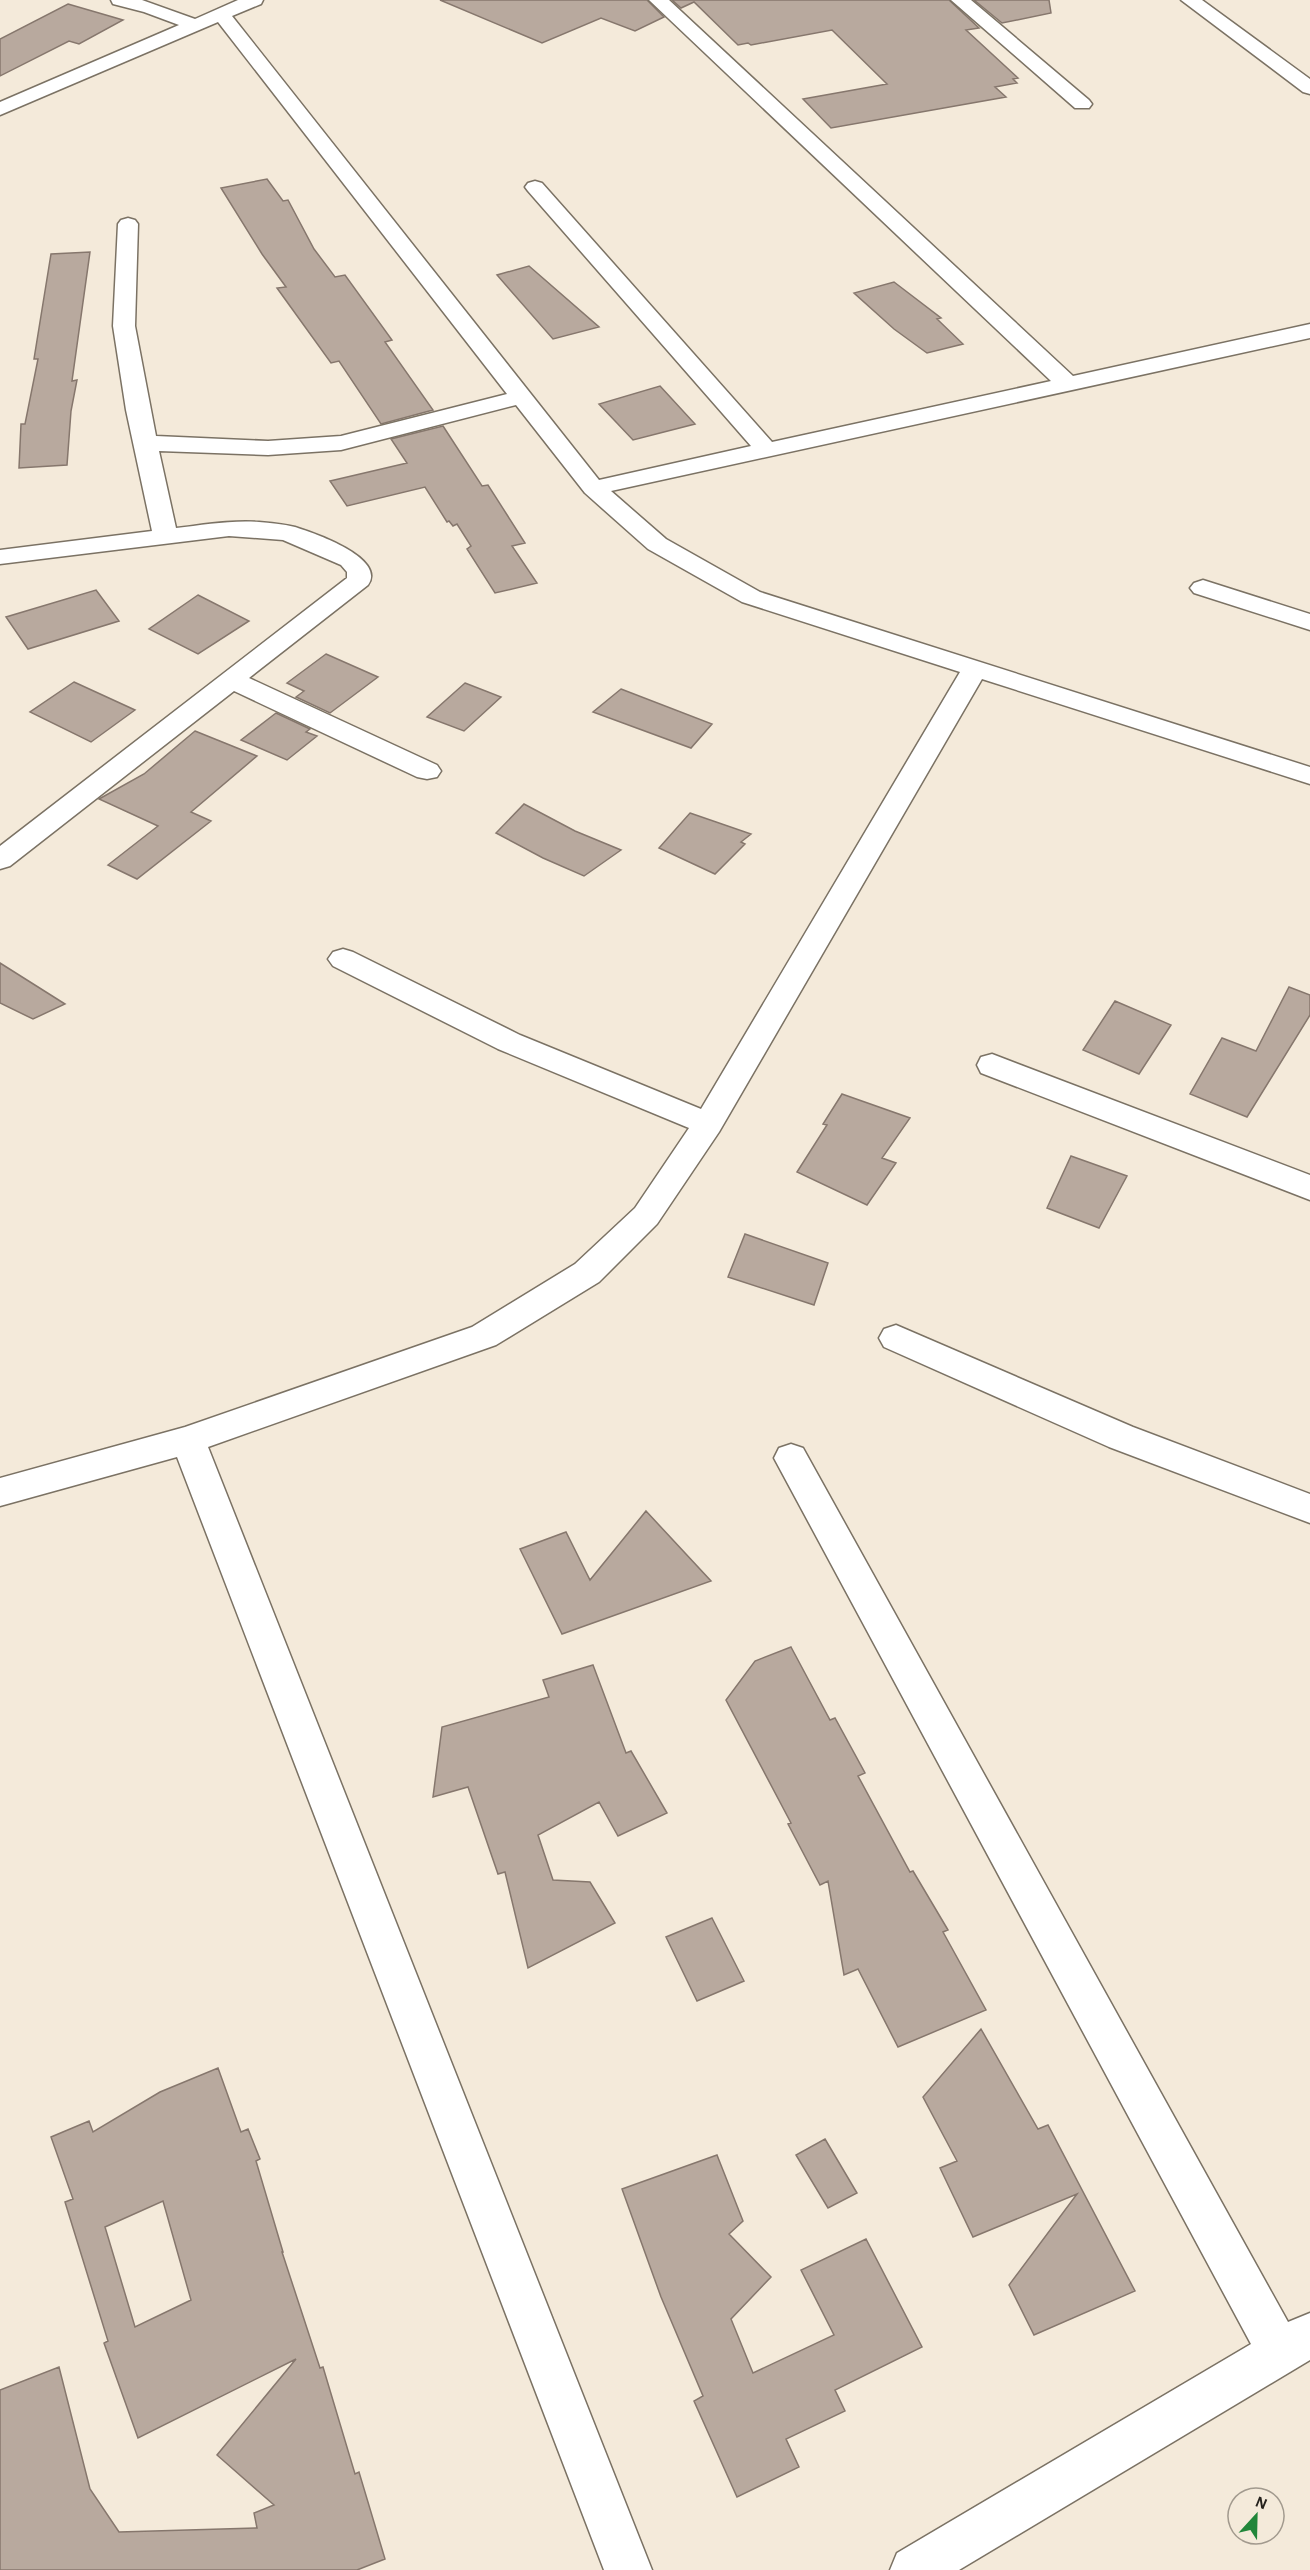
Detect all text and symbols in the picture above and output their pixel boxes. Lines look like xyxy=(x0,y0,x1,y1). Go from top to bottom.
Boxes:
north arrow xyxy=(1226,2486,1286,2546)
text: N xyxy=(1253,2494,1269,2513)

